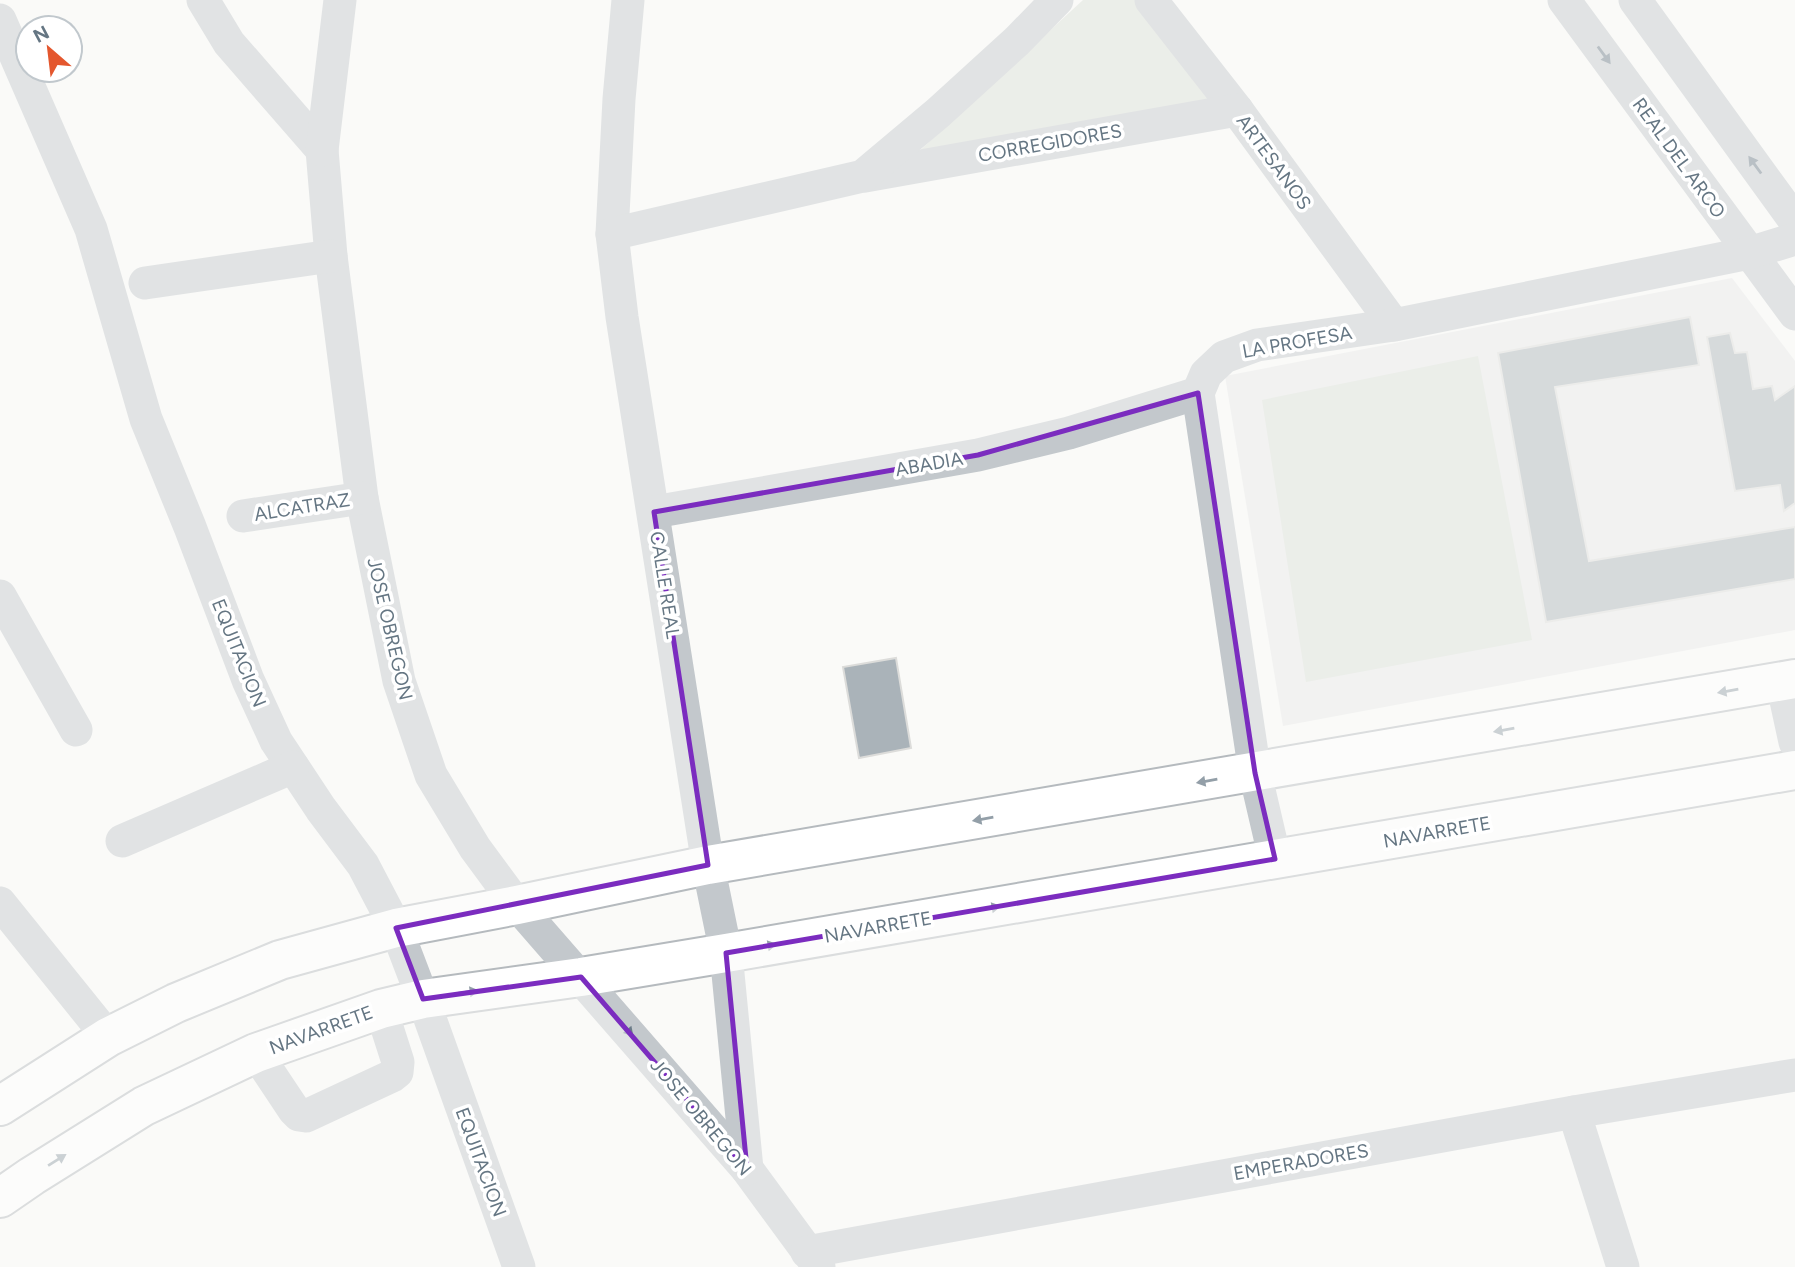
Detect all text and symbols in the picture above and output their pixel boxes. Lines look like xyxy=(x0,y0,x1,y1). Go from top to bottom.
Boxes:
north arrow xyxy=(14,14,84,84)
text: N xyxy=(29,21,53,48)
one-way arrow xyxy=(1597,46,1611,64)
street label: REAL DEL ARCO xyxy=(1628,94,1730,222)
street label: ARTESANOS xyxy=(1232,110,1316,214)
street label: CORREGIDORES xyxy=(976,119,1124,167)
one-way arrow xyxy=(1748,156,1762,174)
street label: LA PROFESA xyxy=(1240,321,1354,363)
street label: ABADIA xyxy=(893,447,965,481)
street label: ALCATRAZ xyxy=(253,488,351,526)
street label: CALLE REAL xyxy=(645,530,685,640)
street label: JOSE OBREGON xyxy=(362,556,418,702)
street label: EQUITACION xyxy=(207,596,271,710)
one-way arrow xyxy=(1717,686,1739,697)
one-way arrow xyxy=(1493,725,1515,736)
one-way arrow xyxy=(1196,776,1218,787)
street label: NAVARRETE xyxy=(1381,811,1493,853)
one-way arrow xyxy=(972,814,994,825)
one-way arrow xyxy=(979,902,1001,913)
street label: NAVARRETE xyxy=(822,906,934,948)
one-way arrow xyxy=(755,940,777,951)
one-way arrow xyxy=(458,987,480,998)
street label: NAVARRETE xyxy=(266,1001,376,1059)
one-way arrow xyxy=(618,1020,633,1037)
street label: JOSE OBREGON xyxy=(645,1054,757,1180)
street label: EQUITACION xyxy=(451,1104,511,1220)
street label: EMPERADORES xyxy=(1232,1139,1370,1185)
one-way arrow xyxy=(47,1154,67,1167)

